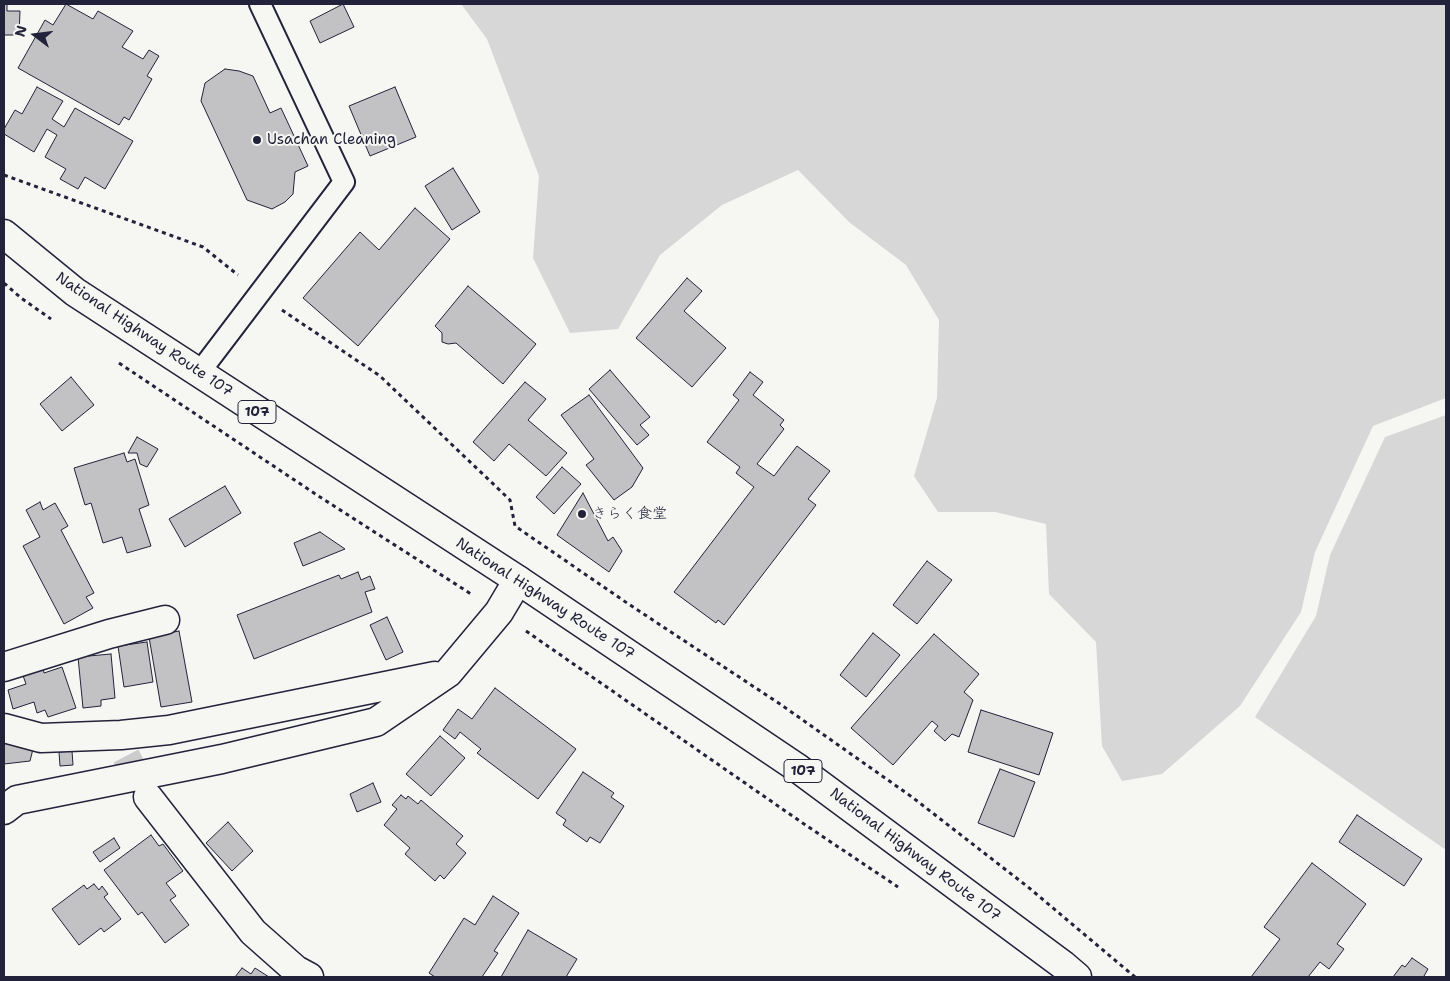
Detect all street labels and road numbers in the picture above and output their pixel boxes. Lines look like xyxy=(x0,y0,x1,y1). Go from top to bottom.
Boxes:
street label: National Highway Route 107 xyxy=(52,269,236,401)
road number: 107 xyxy=(238,401,276,424)
street label: National Highway Route 107 xyxy=(452,534,638,664)
road number: 107 xyxy=(784,759,822,782)
street label: National Highway Route 107 xyxy=(826,785,1004,925)

